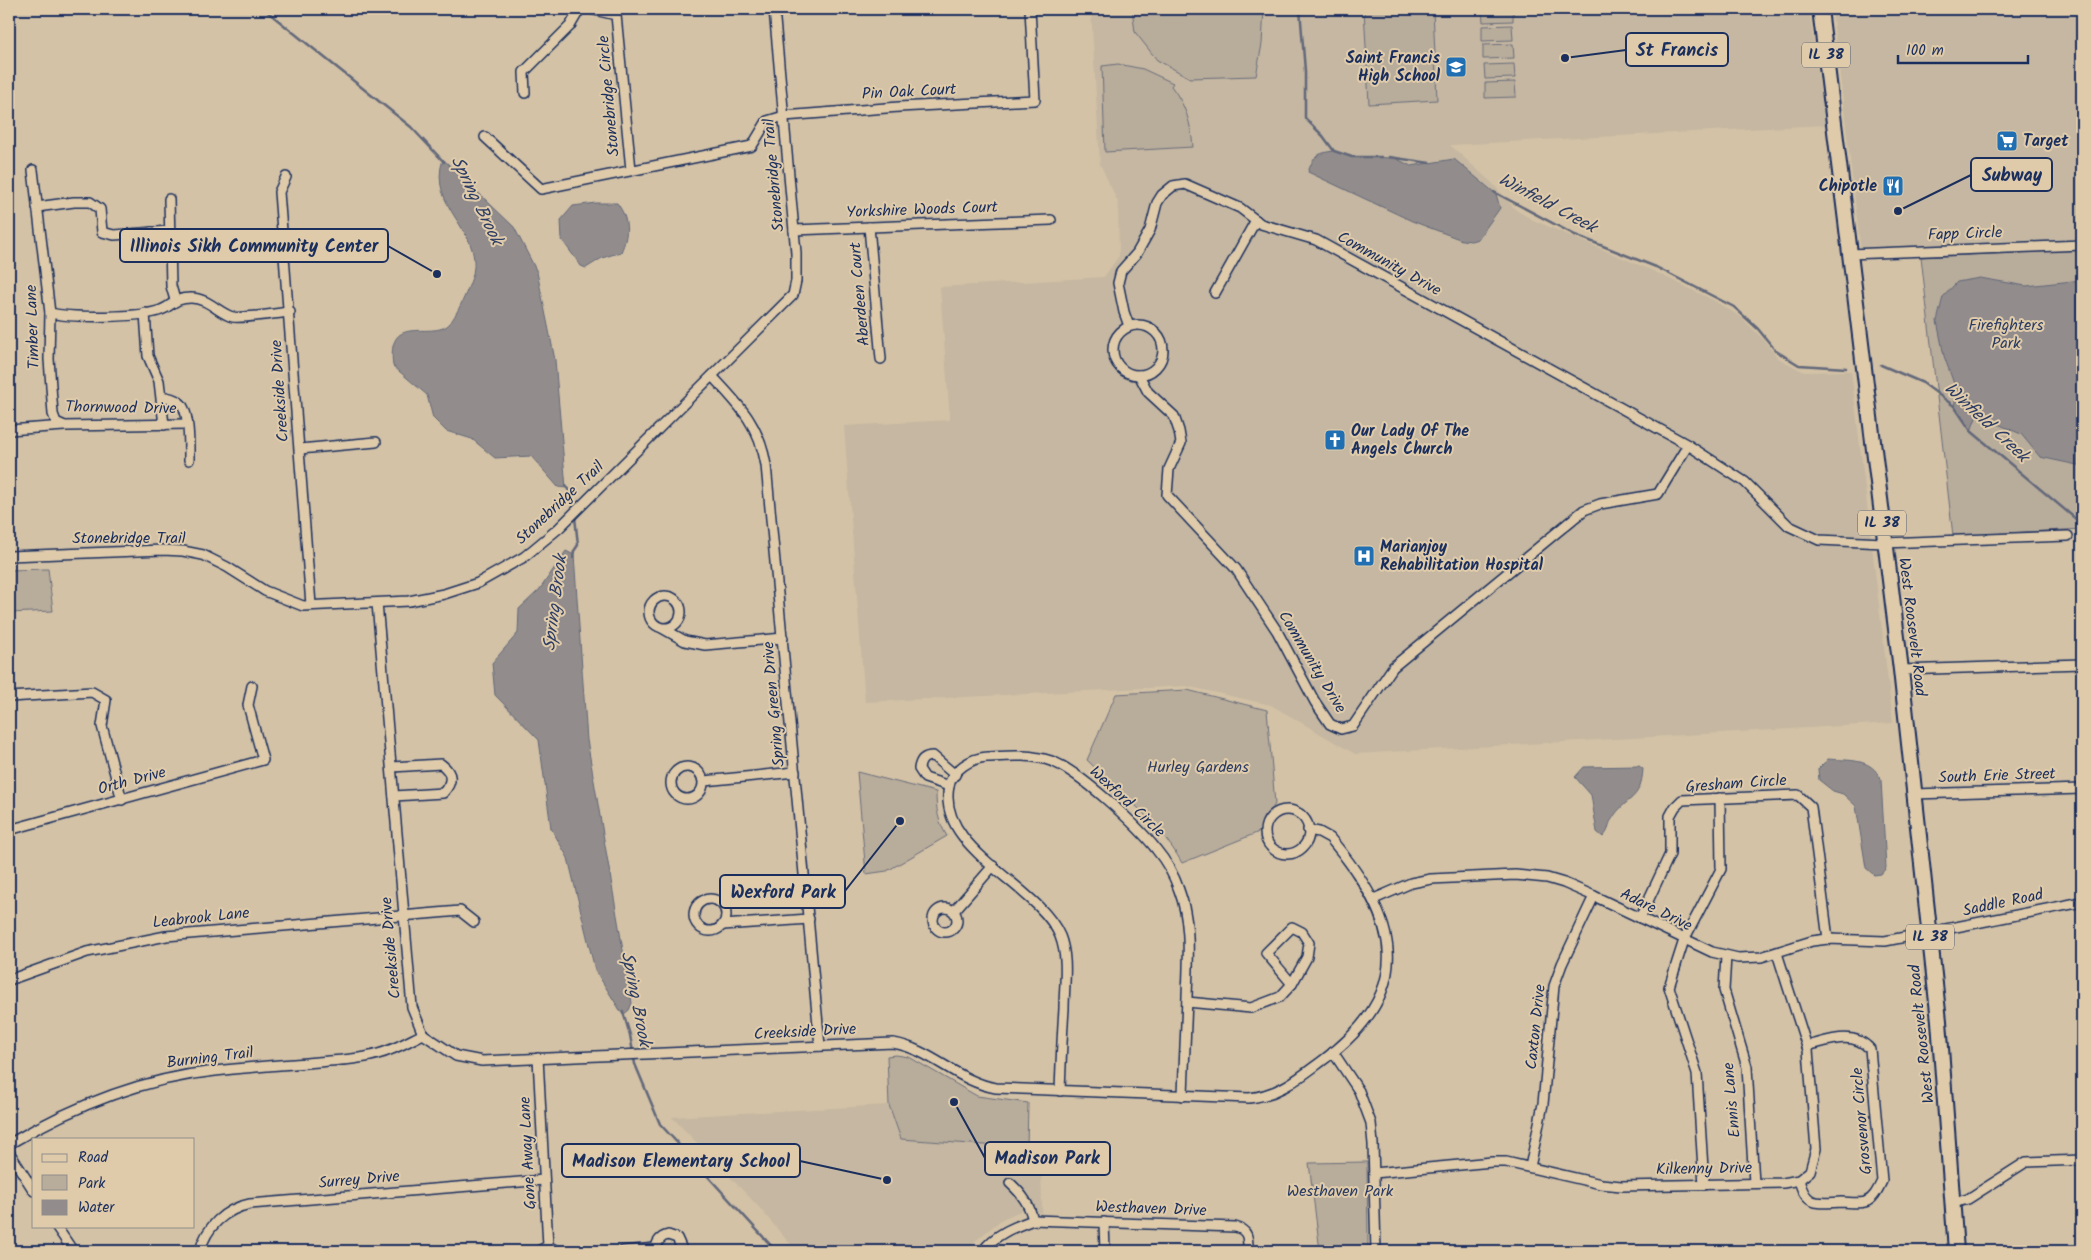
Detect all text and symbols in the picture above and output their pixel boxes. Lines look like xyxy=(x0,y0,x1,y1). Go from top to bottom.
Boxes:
scale bar xyxy=(1898,32,2028,64)
callout: St Francis xyxy=(1626,33,1728,66)
street label: Stonebridge Circle xyxy=(591,34,627,158)
text: St Francis xyxy=(1636,37,1719,66)
text: 100 m xyxy=(1906,39,1944,63)
road number: IL 38 xyxy=(1802,42,1850,68)
place label: Saint Francis High School xyxy=(1346,46,1441,89)
school or university icon: Saint Francis High School xyxy=(1444,55,1468,79)
street label: Pin Oak Court xyxy=(861,77,958,107)
street label: Stonebridge Trail xyxy=(757,117,791,233)
supermarket icon: Target xyxy=(1995,129,2019,153)
place label: Target xyxy=(2023,129,2069,154)
water label: Spring Brook xyxy=(442,152,511,253)
callout: Subway xyxy=(1971,158,2052,191)
text: Subway xyxy=(1982,162,2043,191)
water label: Winfield Creek xyxy=(1493,166,1604,243)
place label: Chipotle xyxy=(1819,174,1877,199)
restaurant icon: Chipotle xyxy=(1881,174,1905,198)
street label: Yorkshire Woods Court xyxy=(846,195,999,225)
street label: Fapp Circle xyxy=(1927,220,2003,248)
street label: Community Drive xyxy=(1332,225,1446,303)
callout: Illinois Sikh Community Center xyxy=(120,229,388,262)
text: Illinois Sikh Community Center xyxy=(130,233,380,262)
street label: Aberdeen Court xyxy=(843,240,877,347)
street label: Timber Lane xyxy=(19,284,47,370)
park label: Firefighters Park xyxy=(1969,313,2044,356)
street label: Creekside Drive xyxy=(264,339,296,443)
water label: Winfield Creek xyxy=(1937,376,2037,472)
street label: Thornwood Drive xyxy=(65,395,177,421)
place label: Our Lady Of The Angels Church xyxy=(1351,419,1469,462)
church icon: Our Lady Of The Angels Church xyxy=(1323,428,1347,452)
street label: Stonebridge Trail xyxy=(510,455,610,551)
road number: IL 38 xyxy=(1858,510,1906,536)
street label: Stonebridge Trail xyxy=(72,526,186,551)
place label: Marianjoy Rehabilitation Hospital xyxy=(1380,535,1544,578)
hospital icon: Marianjoy Rehabilitation Hospital xyxy=(1352,544,1376,568)
water label: Spring Brook xyxy=(536,551,577,652)
street label: West Roosevelt Road xyxy=(1891,556,1933,699)
street label: Community Drive xyxy=(1271,606,1353,718)
street label: Spring Green Drive xyxy=(756,640,792,768)
park label: Hurley Gardens xyxy=(1147,755,1249,780)
street label: Orth Drive xyxy=(95,760,169,802)
street label: Wexford Circle xyxy=(1083,760,1171,844)
street label: South Erie Street xyxy=(1938,761,2057,791)
street label: Gresham Circle xyxy=(1685,768,1787,800)
callout: Wexford Park xyxy=(720,875,845,908)
text: Wexford Park xyxy=(730,879,837,908)
street label: Adare Drive xyxy=(1616,882,1696,938)
street label: Saddle Road xyxy=(1960,882,2046,924)
street label: Creekside Drive xyxy=(374,896,408,1000)
street label: Leabrook Lane xyxy=(151,900,251,936)
road number: IL 38 xyxy=(1906,924,1954,950)
water label: Spring Brook xyxy=(612,949,659,1051)
street label: West Roosevelt Road xyxy=(1902,962,1942,1105)
street label: Caxton Drive xyxy=(1519,983,1553,1071)
street label: Creekside Drive xyxy=(753,1017,857,1047)
street label: Burning Trail xyxy=(165,1040,255,1076)
street label: Ennis Lane xyxy=(1716,1061,1748,1139)
street label: Grosvenor Circle xyxy=(1845,1066,1879,1176)
street label: Gone Away Lane xyxy=(513,1096,543,1210)
legend xyxy=(32,1138,195,1228)
callout: Madison Park xyxy=(985,1142,1110,1175)
callout: Madison Elementary School xyxy=(562,1144,800,1177)
text: Madison Park xyxy=(994,1145,1101,1174)
text: Road xyxy=(78,1146,109,1170)
text: Madison Elementary School xyxy=(572,1148,790,1177)
street label: Kilkenny Drive xyxy=(1656,1156,1752,1182)
street label: Surrey Drive xyxy=(317,1164,401,1196)
text: Park xyxy=(78,1172,106,1196)
park label: Westhaven Park xyxy=(1287,1179,1394,1204)
street label: Westhaven Drive xyxy=(1095,1195,1207,1223)
text: Water xyxy=(78,1196,115,1220)

